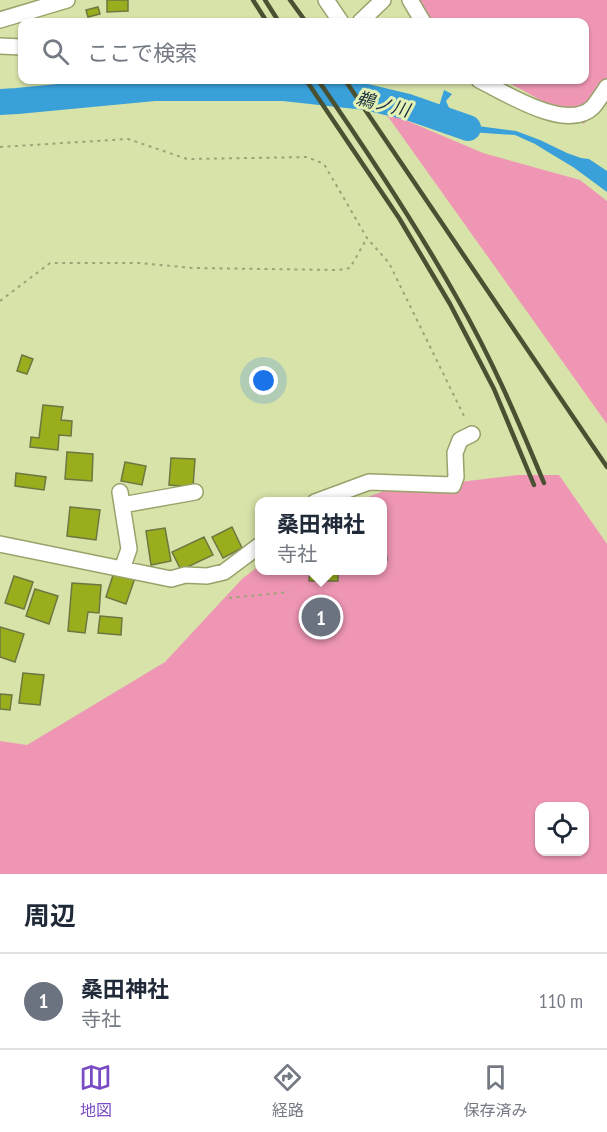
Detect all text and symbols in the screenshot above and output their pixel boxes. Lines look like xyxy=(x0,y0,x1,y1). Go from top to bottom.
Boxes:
search box xyxy=(18,18,589,84)
icon: search xyxy=(39,35,72,68)
text: ここで検索 xyxy=(87,39,197,67)
water label: 鵜ノ川 xyxy=(354,86,414,122)
your location xyxy=(249,366,278,395)
popup xyxy=(255,497,387,575)
text: 桑田神社 xyxy=(277,510,365,538)
text: 寺社 xyxy=(277,541,317,567)
pin: 1 xyxy=(302,594,340,640)
map controls xyxy=(535,802,589,856)
button: locate xyxy=(535,802,589,856)
text: 周辺 xyxy=(24,899,76,932)
text: 桑田神社 xyxy=(81,975,169,1003)
text: 1 xyxy=(39,988,48,1014)
text: 110 m xyxy=(539,988,583,1014)
text: 寺社 xyxy=(81,1006,121,1032)
tab: 地図 xyxy=(79,1061,112,1121)
tab: 経路 xyxy=(271,1061,304,1121)
tab: 保存済み xyxy=(463,1061,527,1121)

